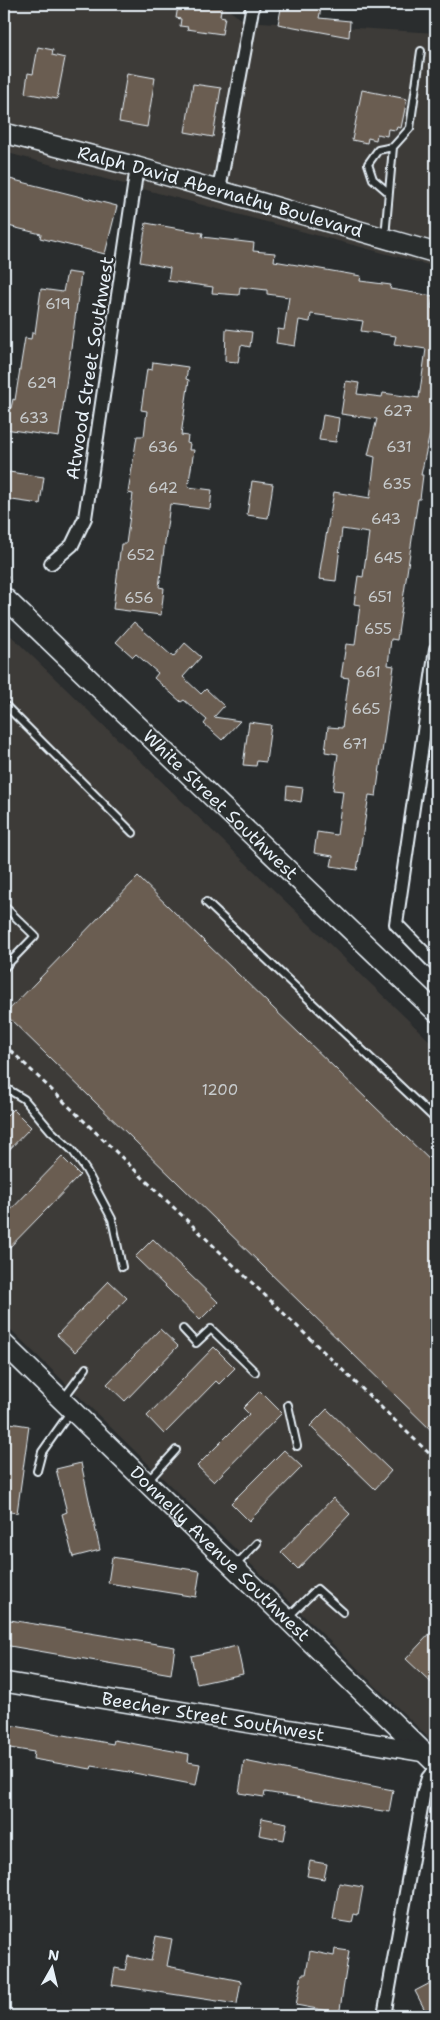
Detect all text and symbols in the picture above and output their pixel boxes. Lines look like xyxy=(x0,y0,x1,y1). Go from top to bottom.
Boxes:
street label: Ralph David Abernathy Boulevard xyxy=(75,140,365,243)
street label: Atwood Street Southwest xyxy=(60,254,120,481)
house number: 619 xyxy=(45,294,71,314)
house number: 629 xyxy=(27,373,57,393)
house number: 627 xyxy=(383,401,413,421)
house number: 633 xyxy=(19,408,49,428)
house number: 636 xyxy=(148,437,178,457)
house number: 631 xyxy=(386,437,412,457)
house number: 635 xyxy=(383,474,411,494)
house number: 642 xyxy=(148,478,178,498)
house number: 643 xyxy=(371,509,401,529)
house number: 652 xyxy=(127,545,155,565)
house number: 645 xyxy=(373,548,403,568)
house number: 651 xyxy=(368,587,392,607)
house number: 656 xyxy=(124,588,154,608)
house number: 655 xyxy=(364,619,392,639)
house number: 661 xyxy=(355,662,381,682)
house number: 665 xyxy=(351,699,381,719)
street label: White Street Southwest xyxy=(137,725,303,885)
house number: 671 xyxy=(343,734,367,754)
house number: 1200 xyxy=(202,1080,238,1100)
street label: Donnelly Avenue Southwest xyxy=(125,1461,315,1647)
street label: Beecher Street Southwest xyxy=(100,1687,326,1747)
north arrow xyxy=(28,1942,78,1992)
text: N xyxy=(47,1945,61,1965)

